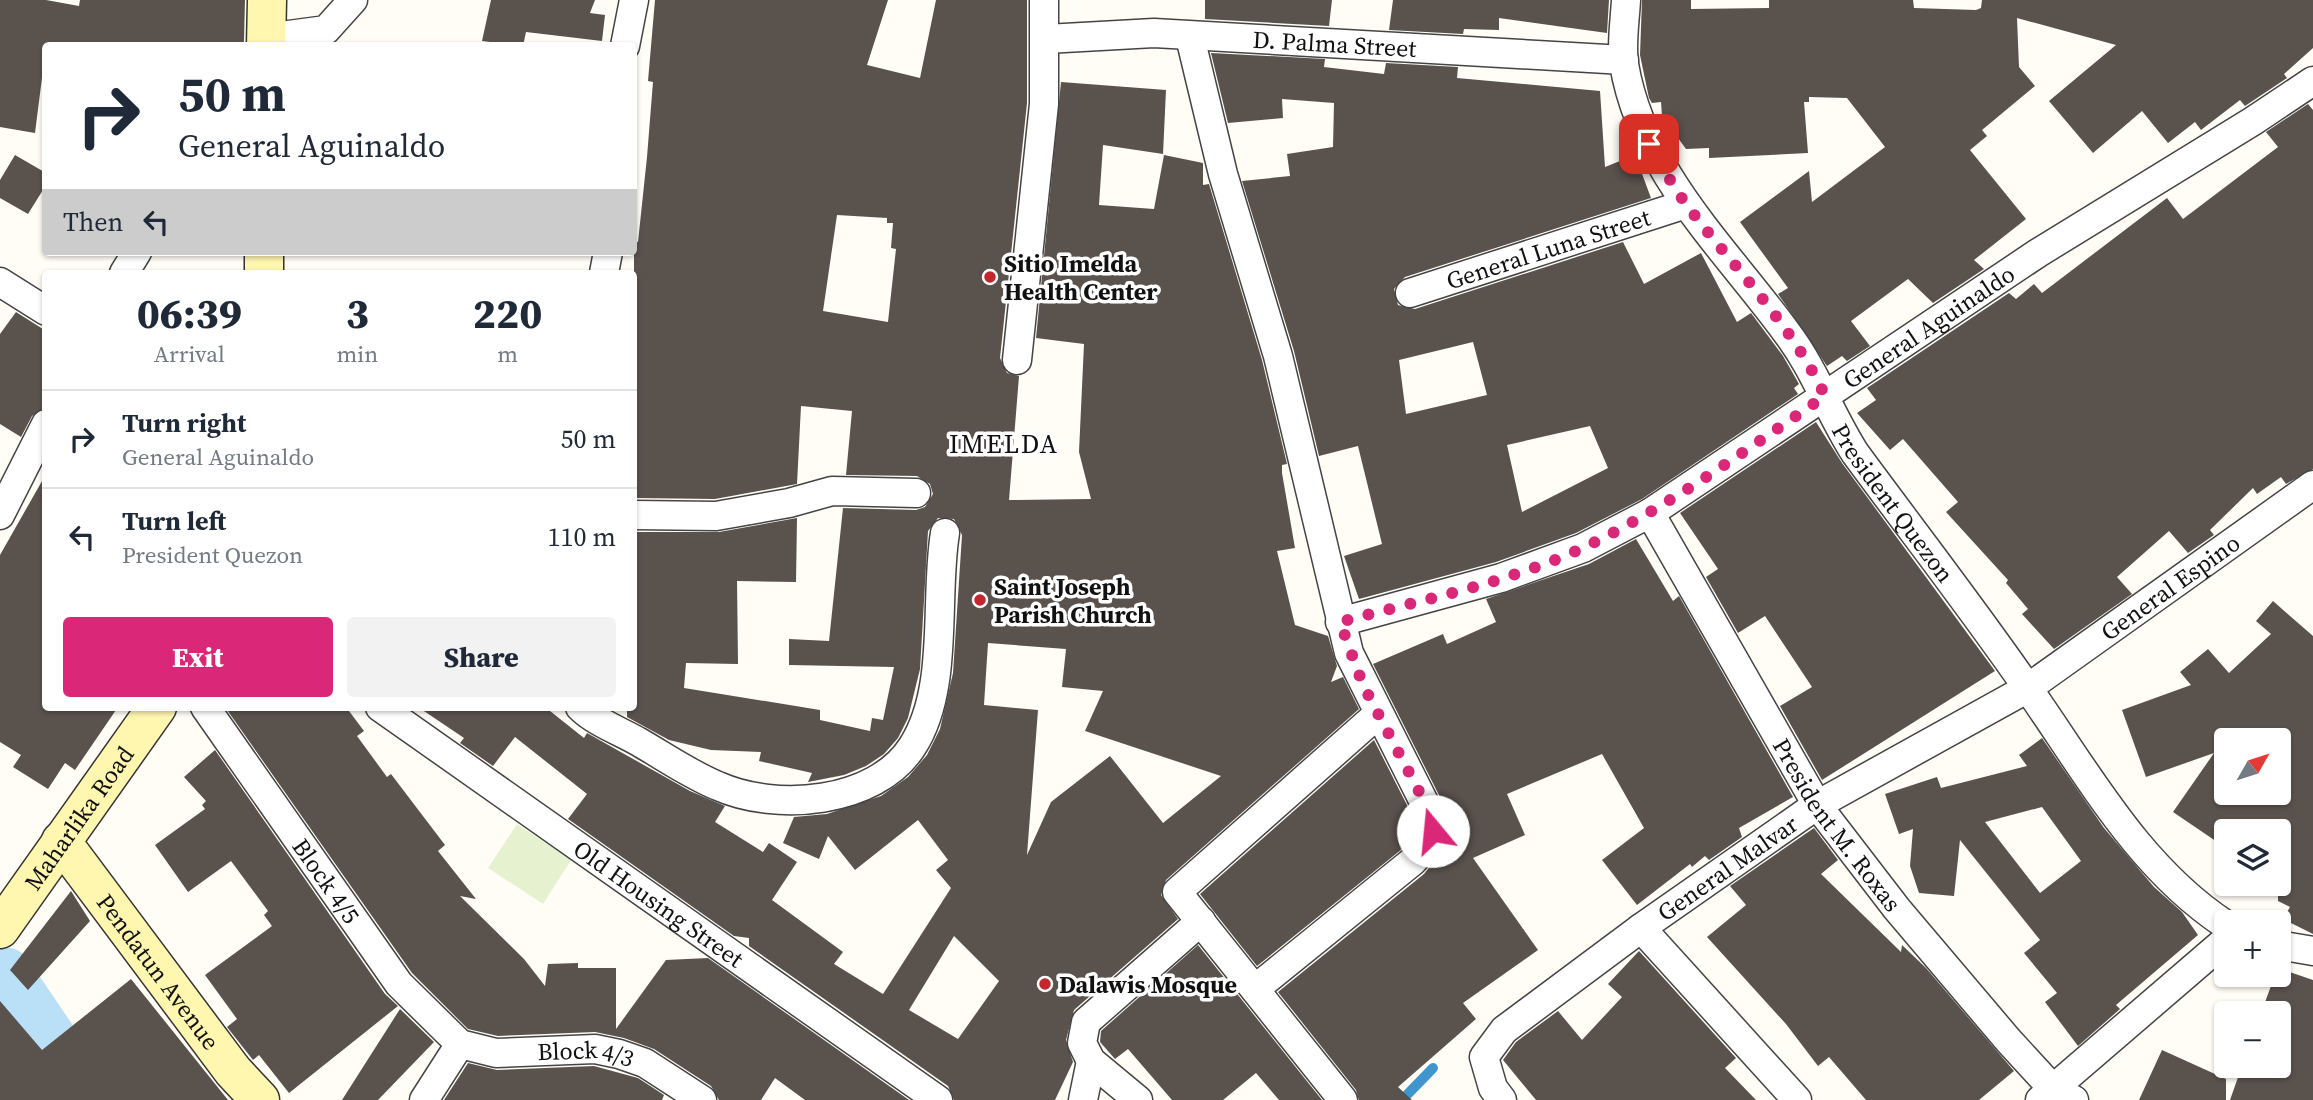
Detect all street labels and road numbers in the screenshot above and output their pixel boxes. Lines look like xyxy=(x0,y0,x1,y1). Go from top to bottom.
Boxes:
street label: D. Palma Street xyxy=(1252,22,1418,65)
street label: General Luna Street xyxy=(1442,200,1654,297)
street label: General Aguinaldo xyxy=(1836,257,2021,396)
street label: President Quezon xyxy=(1825,418,1962,589)
street label: General Espino xyxy=(2094,526,2246,648)
street label: President M. Roxas xyxy=(1766,732,1909,918)
street label: Maharlika Road xyxy=(16,739,141,897)
street label: General Malvar xyxy=(1650,807,1804,928)
street label: Block 4/5 xyxy=(285,831,368,930)
street label: Old Housing Street xyxy=(567,832,751,975)
street label: Pendatun Avenue xyxy=(89,887,228,1056)
street label: Block 4/3 xyxy=(537,1032,639,1075)

